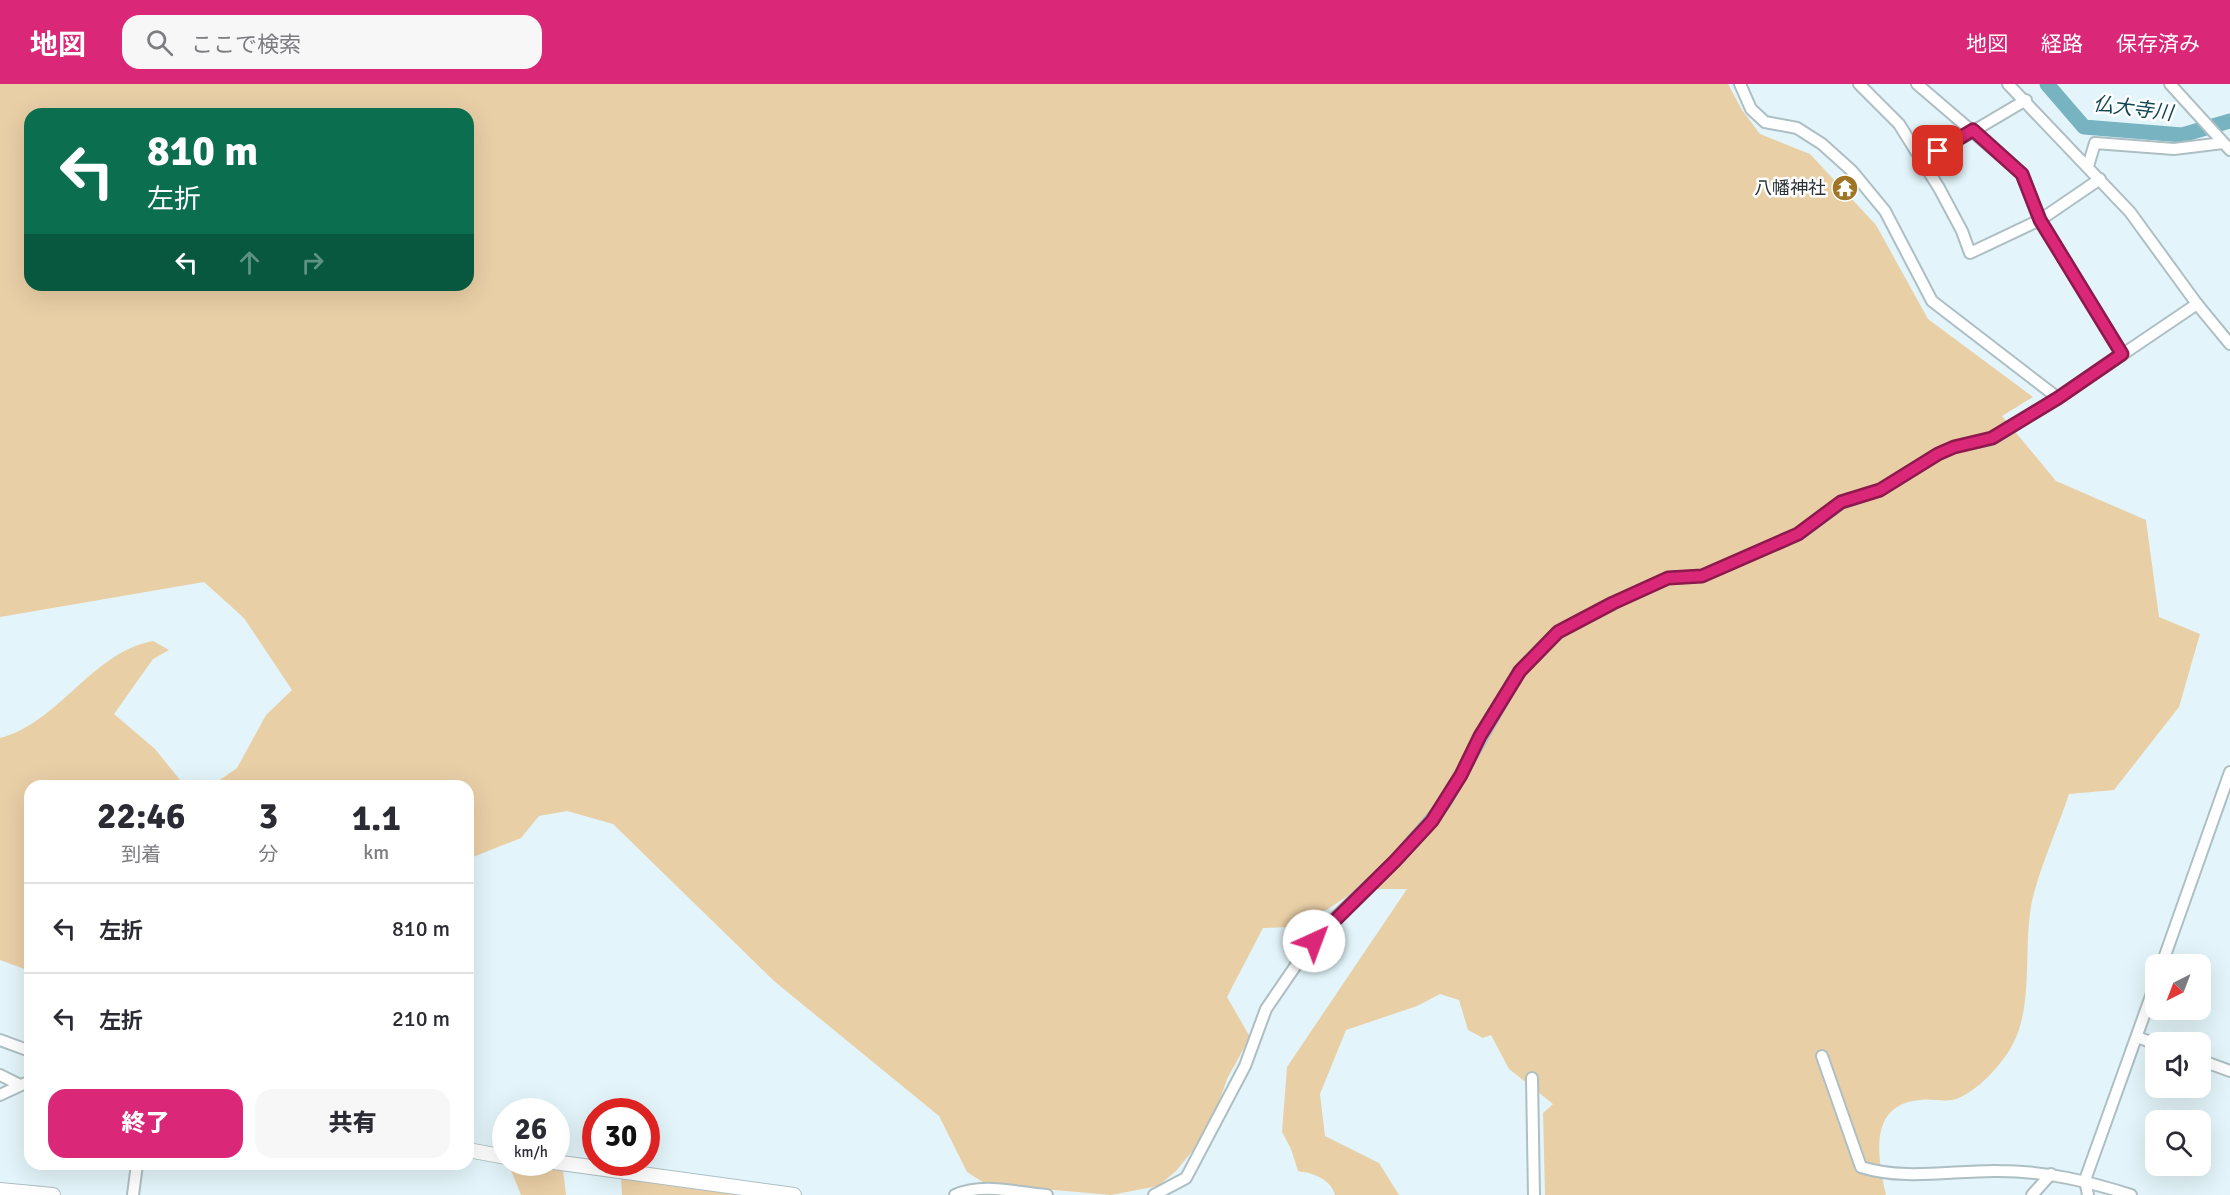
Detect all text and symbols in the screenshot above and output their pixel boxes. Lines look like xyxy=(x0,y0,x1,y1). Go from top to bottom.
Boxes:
search box xyxy=(122,15,542,69)
icon: search xyxy=(143,26,176,59)
text: 地図 xyxy=(30,28,86,62)
text: ここで検索 xyxy=(191,31,301,58)
text: 地図 xyxy=(1966,31,2008,57)
text: 経路 xyxy=(2041,31,2083,57)
text: 保存済み xyxy=(2116,31,2200,57)
water label: 仏大寺川 xyxy=(2092,91,2176,126)
pin xyxy=(1912,125,1963,176)
text: 810 m xyxy=(147,126,258,177)
icon: left xyxy=(48,132,126,210)
icon: arrive xyxy=(1921,134,1954,167)
temple icon: 八幡神社 xyxy=(1830,173,1860,203)
place label: 八幡神社 xyxy=(1754,177,1826,199)
text: 左折 xyxy=(147,183,201,216)
icon: left xyxy=(170,246,203,279)
icon: ahead xyxy=(233,246,266,279)
icon: right xyxy=(296,246,329,279)
text: 22:46 xyxy=(97,794,185,839)
text: 3 xyxy=(259,794,278,839)
text: 1.1 xyxy=(352,796,401,841)
text: km xyxy=(363,840,389,865)
text: 到着 xyxy=(121,842,161,867)
text: 分 xyxy=(259,842,279,867)
position arrow xyxy=(1282,909,1346,973)
icon: left xyxy=(48,912,81,945)
text: 810 m xyxy=(392,915,450,942)
text: 左折 xyxy=(99,917,143,944)
north arrow xyxy=(2145,954,2211,1020)
map controls xyxy=(2145,954,2211,1176)
icon: left xyxy=(48,1002,81,1035)
text: 210 m xyxy=(392,1005,450,1032)
text: 左折 xyxy=(99,1007,143,1034)
button: sound xyxy=(2145,1032,2211,1098)
button: 終了 xyxy=(48,1089,243,1158)
button: 共有 xyxy=(255,1089,450,1158)
speed limit sign: 30 xyxy=(582,1098,660,1176)
button: search xyxy=(2145,1110,2211,1176)
text: 26 xyxy=(515,1111,547,1148)
text: km/h xyxy=(514,1143,548,1161)

